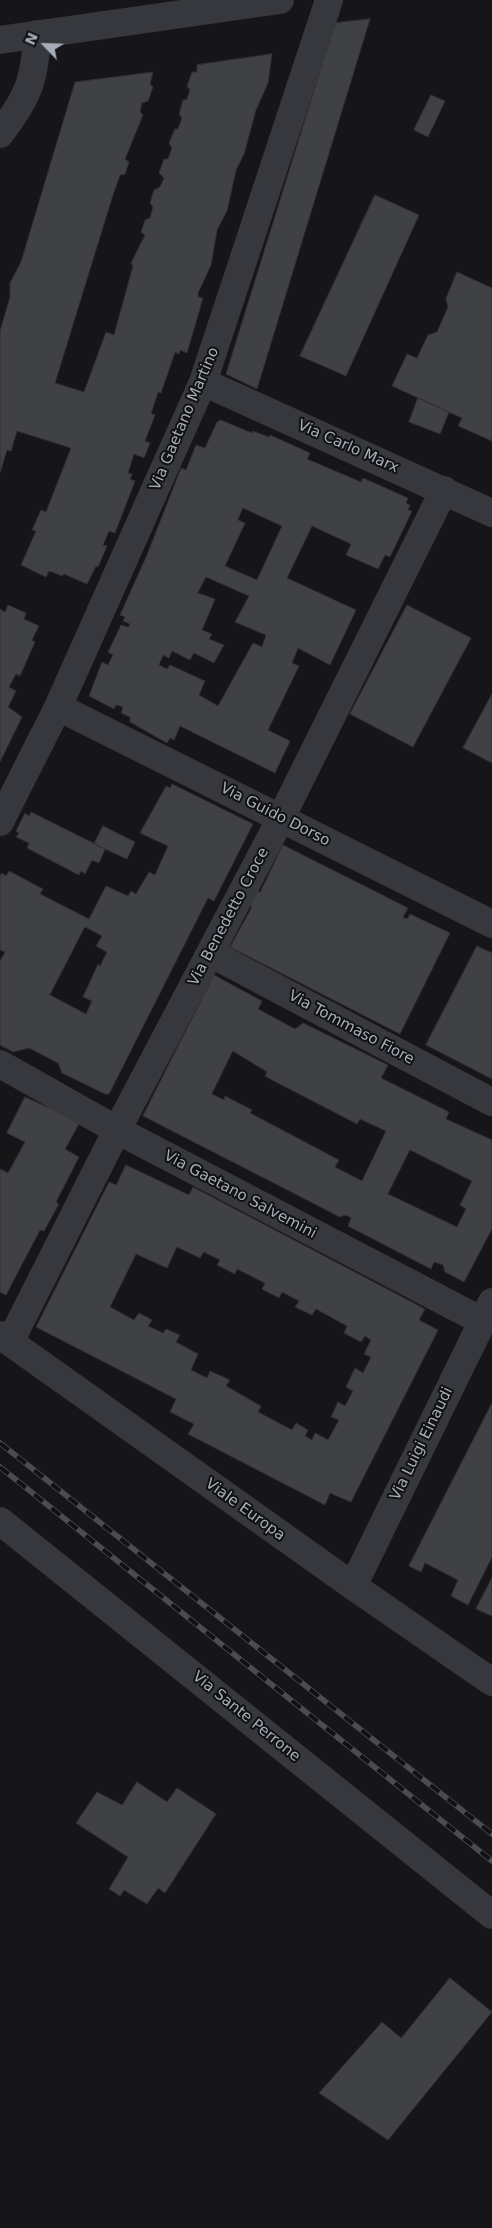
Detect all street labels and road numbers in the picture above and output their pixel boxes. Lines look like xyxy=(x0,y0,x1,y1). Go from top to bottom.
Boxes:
street label: Via Gaetano Martino xyxy=(147,345,223,493)
street label: Via Carlo Marx xyxy=(295,417,401,477)
street label: Via Guido Dorso xyxy=(217,780,333,850)
street label: Via Benedetto Croce xyxy=(185,845,273,989)
street label: Via Tommaso Fiore xyxy=(285,987,417,1069)
street label: Via Gaetano Salvemini xyxy=(161,1147,319,1243)
street label: Via Luigi Einaudi xyxy=(387,1384,457,1504)
street label: Viale Europa xyxy=(202,1475,288,1545)
street label: Via Sante Perrone xyxy=(188,1668,304,1766)

